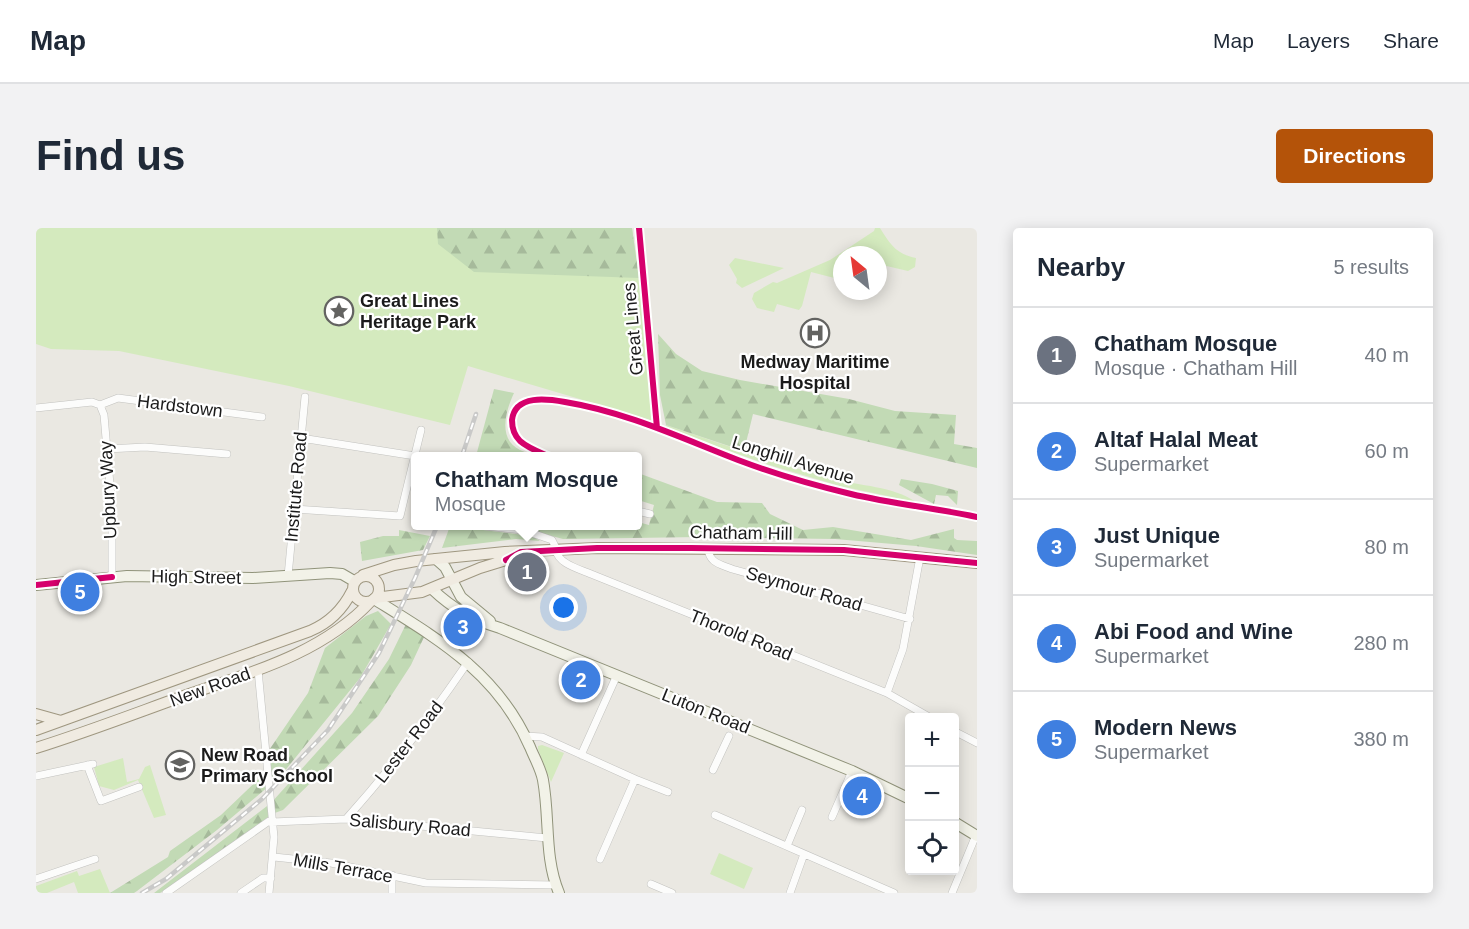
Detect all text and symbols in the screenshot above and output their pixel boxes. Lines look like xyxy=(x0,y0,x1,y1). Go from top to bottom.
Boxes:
text: Map xyxy=(30,25,86,56)
text: Map xyxy=(1213,29,1254,52)
text: Layers xyxy=(1287,29,1350,52)
text: Share xyxy=(1383,29,1439,52)
button: Directions xyxy=(1276,129,1433,183)
text: Find us xyxy=(36,132,185,179)
north arrow xyxy=(833,246,887,300)
text: Nearby xyxy=(1037,252,1125,282)
text: 5 results xyxy=(1333,256,1409,278)
street label: Great Lines xyxy=(619,282,647,376)
place label: Great Lines Heritage Park xyxy=(360,291,477,332)
place icon: Great Lines Heritage Park xyxy=(323,295,355,327)
hospital icon: Medway Maritime Hospital xyxy=(799,317,831,349)
text: Chatham Mosque xyxy=(1094,331,1277,356)
text: 1 xyxy=(1051,344,1062,366)
text: 40 m xyxy=(1365,344,1409,366)
place label: Medway Maritime Hospital xyxy=(740,352,890,393)
text: Mosque · Chatham Hill xyxy=(1094,357,1297,379)
street label: Hardstown xyxy=(136,391,224,421)
text: Altaf Halal Meat xyxy=(1094,427,1258,452)
street label: Institute Road xyxy=(281,431,311,543)
street label: Longhill Avenue xyxy=(729,432,857,488)
street label: Upbury Way xyxy=(95,440,121,540)
text: 2 xyxy=(1051,440,1062,462)
text: 60 m xyxy=(1365,440,1409,462)
popup xyxy=(411,452,642,530)
text: Supermarket xyxy=(1094,453,1209,475)
text: Chatham Mosque xyxy=(435,467,618,492)
text: Mosque xyxy=(435,493,506,515)
street label: Chatham Hill xyxy=(689,522,793,544)
text: Just Unique xyxy=(1094,523,1220,548)
text: 3 xyxy=(1051,536,1062,558)
text: 80 m xyxy=(1365,536,1409,558)
text: Supermarket xyxy=(1094,549,1209,571)
pin: 1 xyxy=(508,550,546,594)
street label: Seymour Road xyxy=(744,563,864,615)
street label: High Street xyxy=(151,566,241,588)
pin: 5 xyxy=(60,570,99,614)
your location xyxy=(549,593,578,622)
pin: 3 xyxy=(444,604,482,650)
street label: Thorold Road xyxy=(687,605,795,665)
text: Abi Food and Wine xyxy=(1094,619,1293,644)
text: 4 xyxy=(1051,632,1062,654)
text: 280 m xyxy=(1353,632,1409,654)
text: Supermarket xyxy=(1094,645,1209,667)
pin: 2 xyxy=(562,658,600,702)
street label: New Road xyxy=(167,663,253,711)
street label: Luton Road xyxy=(659,684,753,738)
street label: Lester Road xyxy=(371,697,447,787)
map controls xyxy=(905,713,959,875)
button: + xyxy=(905,713,959,767)
text: Modern News xyxy=(1094,715,1237,740)
text: 5 xyxy=(1051,728,1062,750)
text: 380 m xyxy=(1353,728,1409,750)
text: Supermarket xyxy=(1094,741,1209,763)
place label: New Road Primary School xyxy=(201,745,333,786)
school or university icon: New Road Primary School xyxy=(164,749,196,781)
button: − xyxy=(905,767,959,821)
pin: 4 xyxy=(842,774,882,818)
street label: Salisbury Road xyxy=(348,810,472,840)
button: locate xyxy=(905,821,959,875)
street label: Mills Terrace xyxy=(292,849,394,887)

